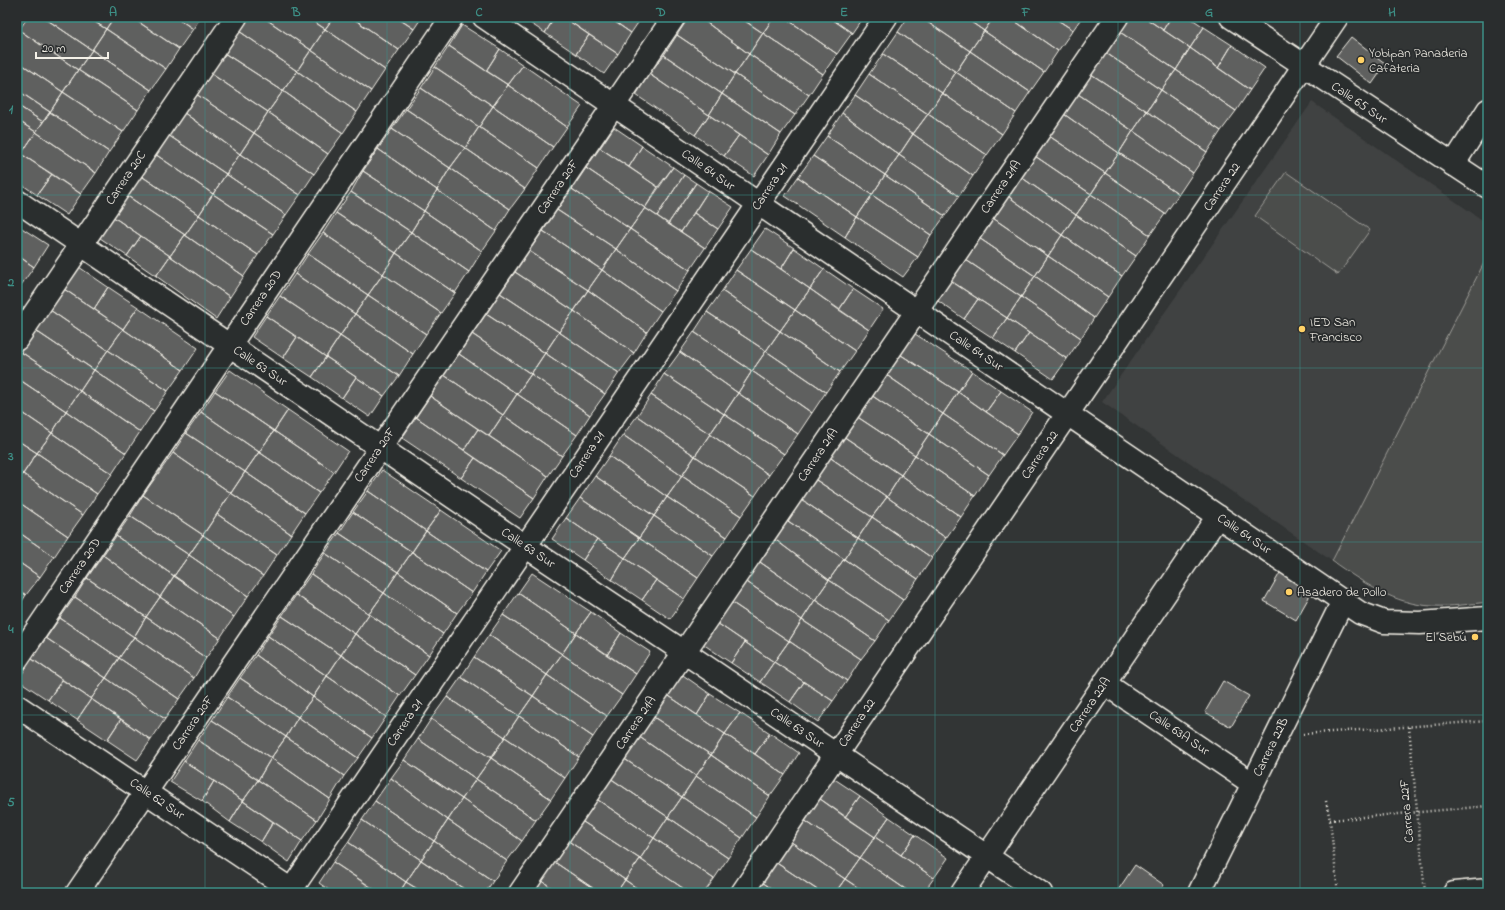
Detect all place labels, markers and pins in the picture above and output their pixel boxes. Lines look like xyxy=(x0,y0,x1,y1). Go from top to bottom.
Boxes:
place label: Yobipan Panaderia Cafateria xyxy=(1369,44,1468,78)
marker: Yobipan Panaderia Cafateria xyxy=(1356,55,1366,65)
place label: IED San Francisco xyxy=(1309,313,1362,347)
marker: IED San Francisco xyxy=(1297,324,1307,334)
place label: Asadero de Pollo xyxy=(1297,583,1387,602)
marker: Asadero de Pollo xyxy=(1284,587,1294,597)
place label: El Sebú xyxy=(1425,628,1467,647)
marker: El Sebú xyxy=(1470,632,1480,642)

